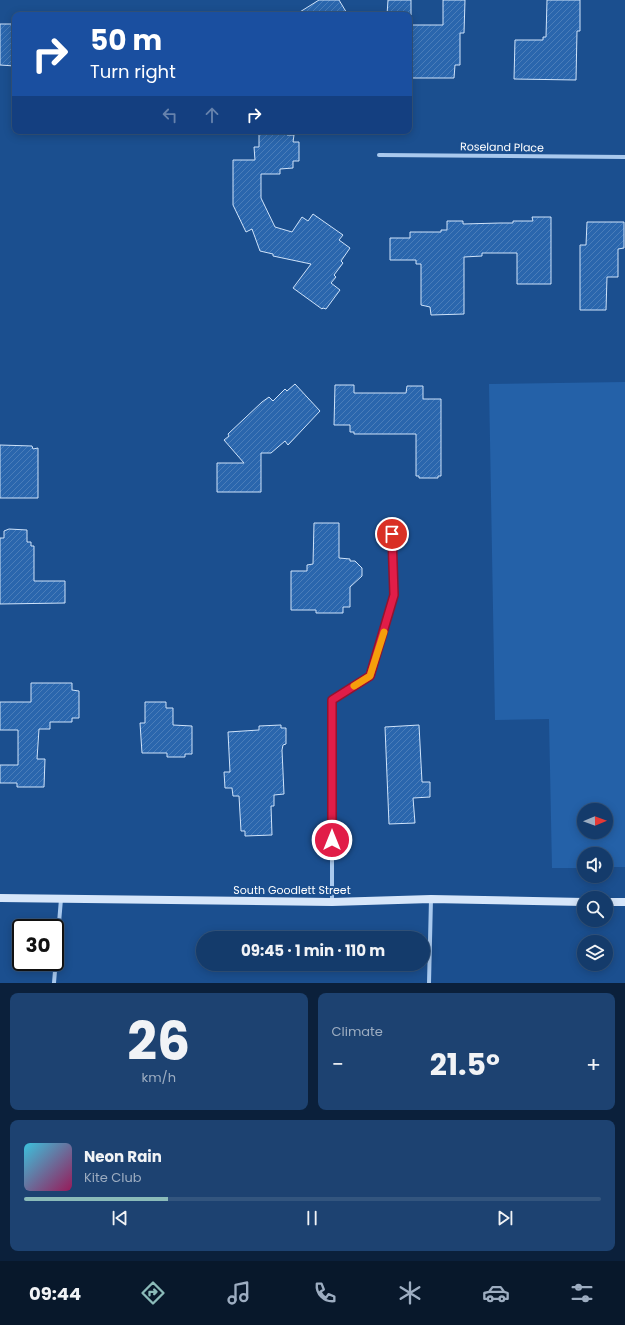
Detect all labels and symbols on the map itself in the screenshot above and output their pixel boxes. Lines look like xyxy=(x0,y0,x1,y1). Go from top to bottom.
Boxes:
street label: Roseland Place xyxy=(460,138,544,156)
pin xyxy=(375,517,409,551)
north arrow xyxy=(577,803,613,839)
position arrow xyxy=(311,819,353,861)
street label: South Goodlett Street xyxy=(233,882,351,898)
speed limit sign: 30 xyxy=(12,919,64,971)

